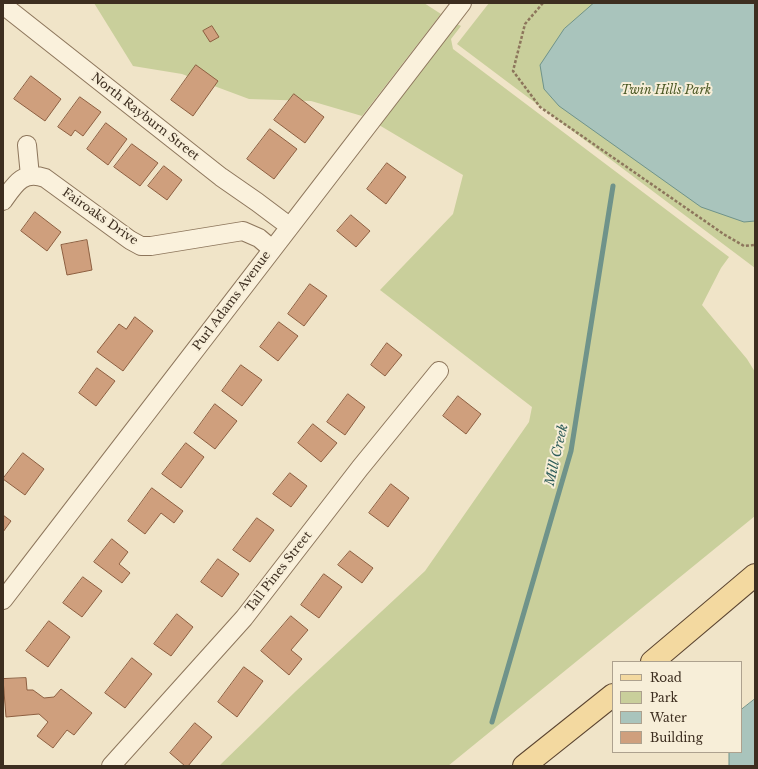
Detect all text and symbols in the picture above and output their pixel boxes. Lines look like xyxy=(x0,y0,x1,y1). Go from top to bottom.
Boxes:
street label: North Rayburn Street xyxy=(88,70,202,164)
park label: Twin Hills Park xyxy=(621,84,711,98)
street label: Fairoaks Drive xyxy=(59,186,141,248)
street label: Purl Adams Avenue xyxy=(190,248,274,354)
water label: Mill Creek xyxy=(542,423,572,487)
street label: Tall Pines Street xyxy=(243,529,315,615)
legend xyxy=(612,661,742,753)
text: Road xyxy=(650,670,682,685)
text: Park xyxy=(650,690,678,705)
text: Water xyxy=(650,710,687,725)
text: Building xyxy=(650,730,703,745)

